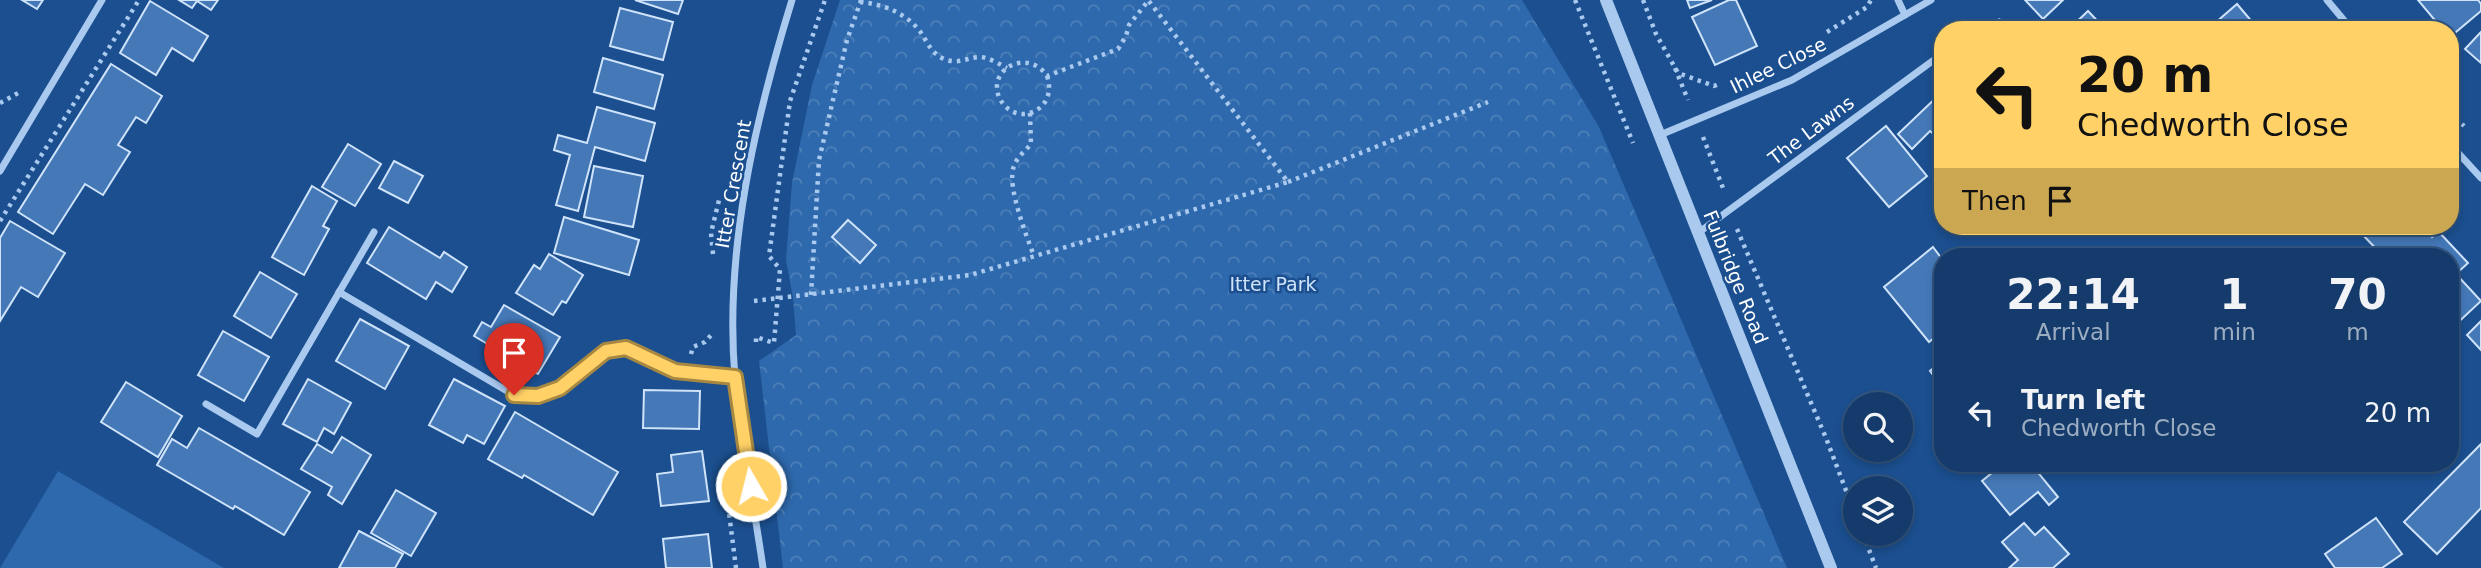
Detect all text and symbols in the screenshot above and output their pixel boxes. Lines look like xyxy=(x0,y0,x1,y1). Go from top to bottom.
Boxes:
street label: Ihlee Close xyxy=(1726,32,1830,98)
text: 20 m xyxy=(2077,47,2213,104)
icon: left xyxy=(1962,49,2053,140)
street label: The Lawns xyxy=(1763,91,1858,170)
text: Chedworth Close xyxy=(2077,106,2349,144)
street label: Itter Crescent xyxy=(711,118,755,250)
icon: arrive xyxy=(2041,182,2079,220)
text: Then xyxy=(1962,186,2027,216)
street label: Fulbridge Road xyxy=(1699,207,1773,347)
text: 22:14 xyxy=(2006,270,2140,319)
text: 1 xyxy=(2219,270,2249,319)
text: 70 xyxy=(2328,270,2387,319)
park label: Itter Park xyxy=(1229,273,1317,295)
text: Arrival xyxy=(2036,319,2111,345)
text: min xyxy=(2212,319,2256,345)
text: m xyxy=(2346,319,2369,345)
pin xyxy=(484,323,544,395)
icon: arrive xyxy=(495,334,533,372)
text: Turn left xyxy=(2021,385,2145,415)
map controls xyxy=(1843,392,1913,546)
button: search xyxy=(1843,392,1913,462)
icon: left xyxy=(1962,394,2000,432)
text: 20 m xyxy=(2364,398,2431,428)
text: Chedworth Close xyxy=(2021,415,2216,441)
position arrow xyxy=(714,449,788,523)
button: layers xyxy=(1843,476,1913,546)

